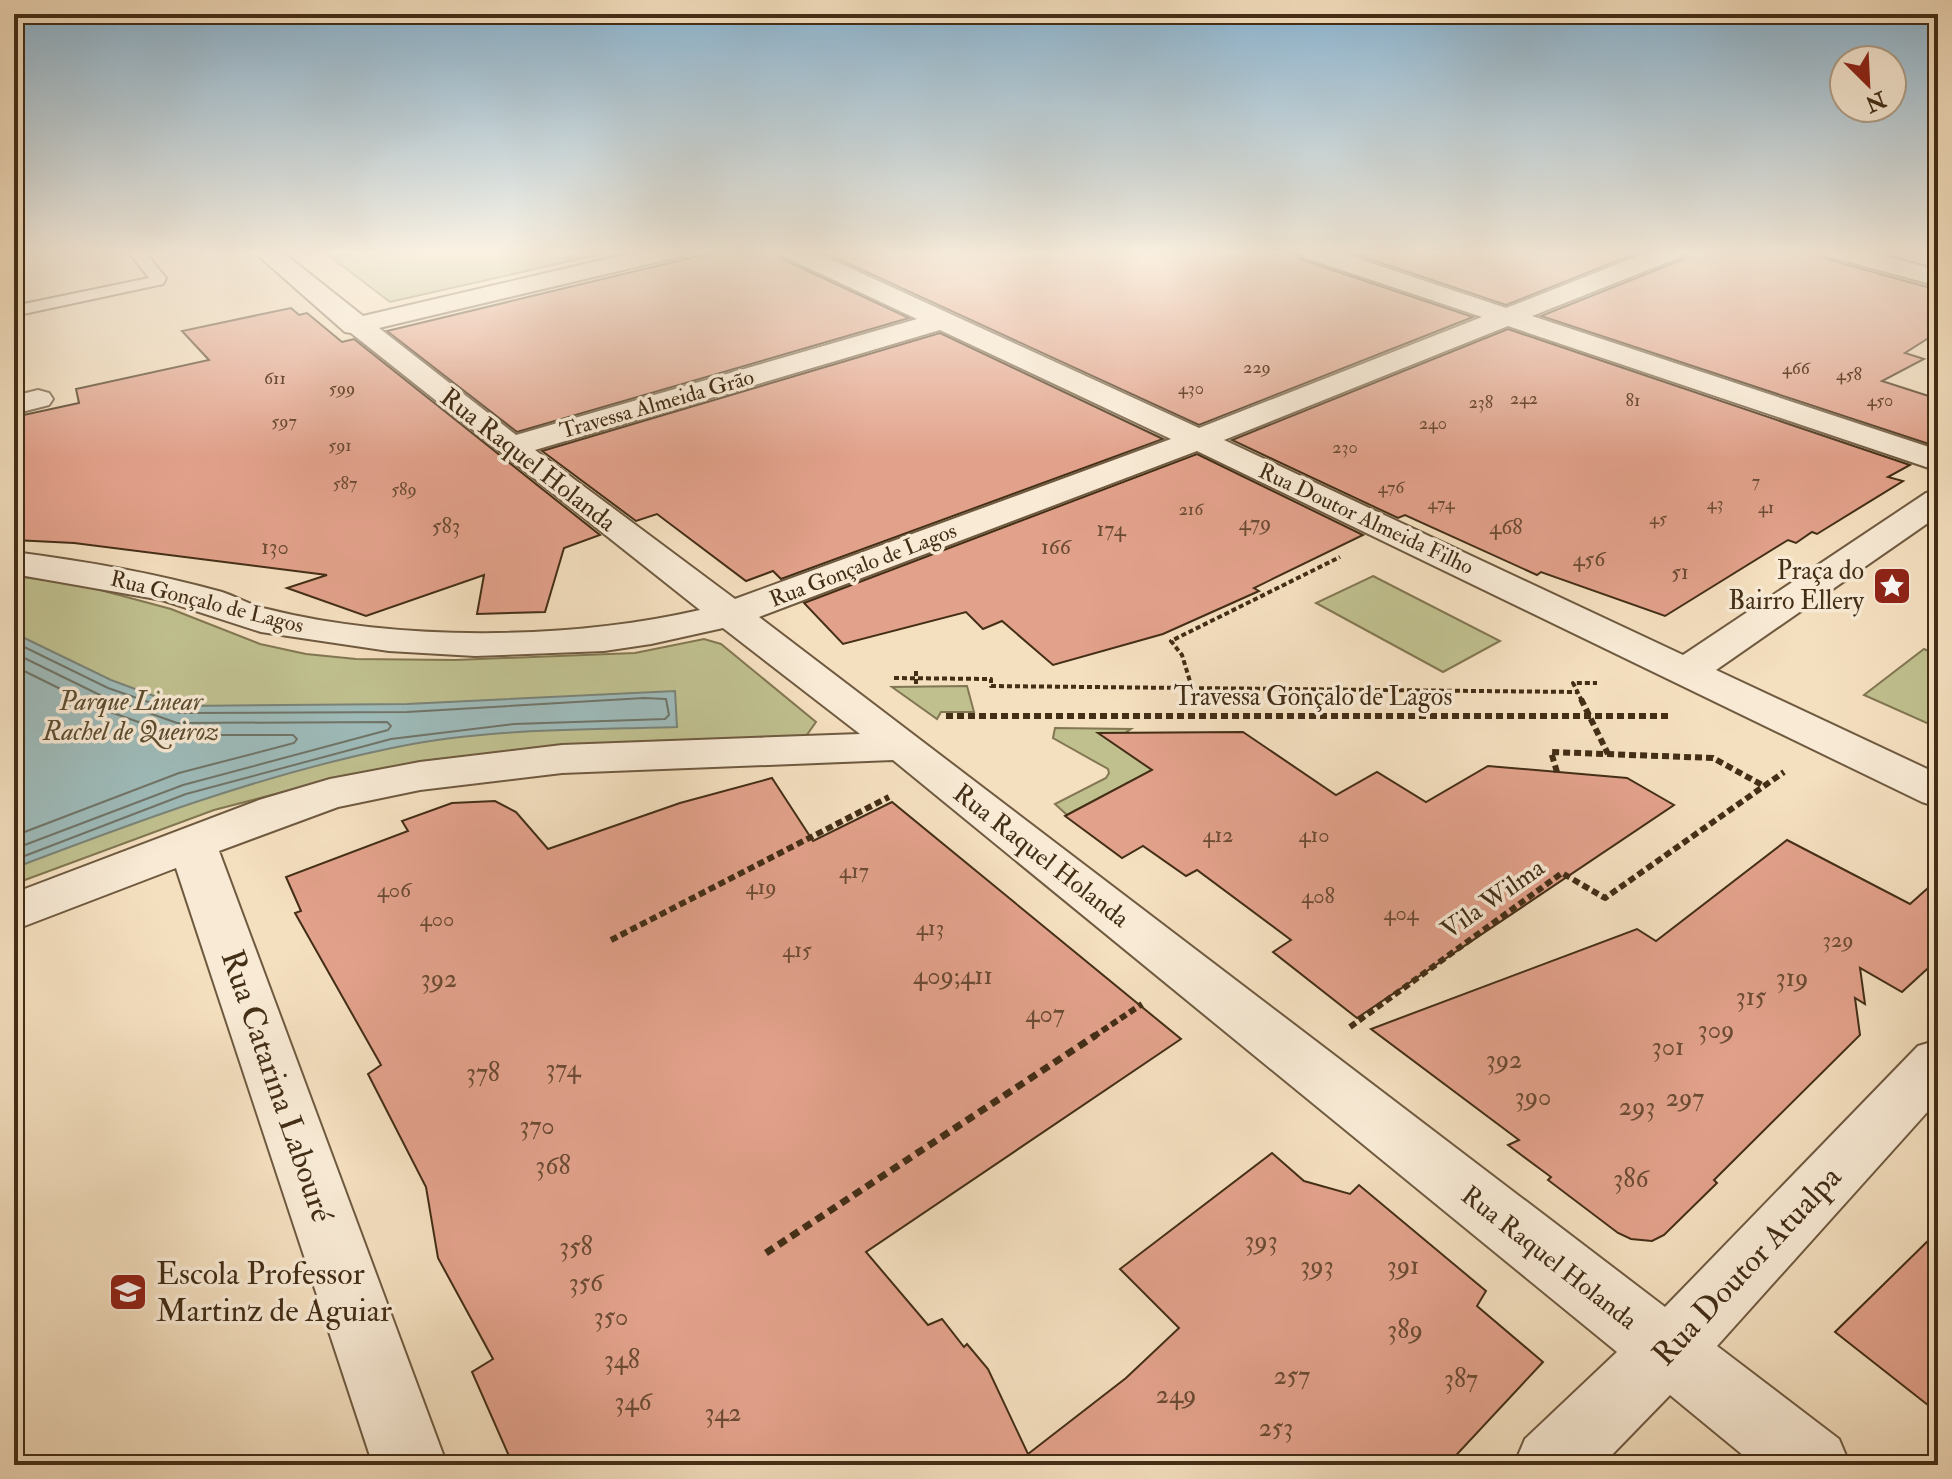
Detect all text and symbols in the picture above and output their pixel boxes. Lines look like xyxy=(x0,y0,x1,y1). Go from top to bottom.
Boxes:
north arrow xyxy=(1828,44,1908,124)
text: N xyxy=(1861,84,1891,118)
house number: 229 xyxy=(1243,356,1271,379)
house number: 466 xyxy=(1782,357,1811,380)
street label: Travessa Almeida Grão xyxy=(557,363,757,445)
house number: 458 xyxy=(1836,363,1862,386)
house number: 611 xyxy=(264,367,286,390)
house number: 599 xyxy=(329,377,355,400)
house number: 430 xyxy=(1178,377,1204,400)
street label: Rua Raquel Holanda xyxy=(434,381,623,539)
house number: 242 xyxy=(1510,387,1538,410)
house number: 81 xyxy=(1626,389,1640,412)
house number: 450 xyxy=(1867,389,1893,412)
house number: 238 xyxy=(1469,391,1493,414)
house number: 597 xyxy=(271,410,297,433)
house number: 240 xyxy=(1419,412,1447,435)
house number: 591 xyxy=(328,434,352,457)
house number: 230 xyxy=(1332,436,1358,459)
street label: Rua Doutor Almeida Filho xyxy=(1254,457,1478,581)
house number: 7 xyxy=(1752,470,1760,493)
house number: 587 xyxy=(333,472,357,495)
house number: 476 xyxy=(1378,476,1405,499)
house number: 589 xyxy=(391,478,417,501)
house number: 474 xyxy=(1428,492,1456,515)
house number: 43 xyxy=(1707,492,1723,515)
house number: 41 xyxy=(1758,496,1774,519)
house number: 216 xyxy=(1179,498,1204,521)
house number: 45 xyxy=(1649,507,1667,530)
house number: 479 xyxy=(1239,509,1271,537)
house number: 583 xyxy=(432,512,460,540)
house number: 468 xyxy=(1489,513,1523,541)
house number: 174 xyxy=(1096,515,1127,543)
street label: Rua Gonçalo de Lagos xyxy=(765,516,961,614)
house number: 130 xyxy=(261,533,289,561)
house number: 166 xyxy=(1041,533,1073,561)
house number: 456 xyxy=(1573,545,1607,573)
place label: Praça do Bairro Ellery xyxy=(1728,555,1865,617)
house number: 51 xyxy=(1671,558,1689,586)
street label: Rua Gonçalo de Lagos xyxy=(107,564,307,640)
place icon: Praça do Bairro Ellery xyxy=(1871,565,1913,607)
street label: Travessa Gonçalo de Lagos xyxy=(1174,681,1452,713)
park label: Parque Linear Rachel de Queiroz xyxy=(42,686,219,749)
street label: Rua Raquel Holanda xyxy=(947,777,1136,935)
house number: 412 xyxy=(1203,821,1233,849)
house number: 410 xyxy=(1299,821,1329,849)
street label: Vila Wilma xyxy=(1435,852,1551,946)
house number: 417 xyxy=(839,857,869,885)
house number: 419 xyxy=(746,873,776,901)
house number: 406 xyxy=(377,876,413,904)
house number: 408 xyxy=(1301,882,1335,910)
house number: 404 xyxy=(1384,899,1420,927)
house number: 400 xyxy=(420,905,454,933)
house number: 413 xyxy=(916,914,944,942)
house number: 329 xyxy=(1823,926,1853,954)
house number: 415 xyxy=(782,936,812,964)
street label: Rua Catarina Labouré xyxy=(212,945,343,1228)
house number: 409;411 xyxy=(913,960,993,992)
house number: 319 xyxy=(1776,962,1808,994)
house number: 392 xyxy=(421,963,457,995)
house number: 315 xyxy=(1736,981,1767,1013)
house number: 407 xyxy=(1025,998,1065,1030)
house number: 309 xyxy=(1698,1014,1734,1046)
house number: 301 xyxy=(1652,1031,1684,1063)
house number: 392 xyxy=(1486,1044,1522,1076)
house number: 374 xyxy=(545,1053,582,1085)
house number: 378 xyxy=(466,1057,500,1089)
house number: 390 xyxy=(1515,1081,1551,1113)
house number: 297 xyxy=(1666,1082,1704,1114)
house number: 293 xyxy=(1619,1091,1655,1123)
house number: 370 xyxy=(519,1110,555,1142)
house number: 368 xyxy=(535,1150,571,1182)
street label: Rua Doutor Atualpa xyxy=(1644,1157,1851,1374)
house number: 386 xyxy=(1613,1163,1651,1195)
street label: Rua Raquel Holanda xyxy=(1455,1179,1644,1337)
house number: 393 xyxy=(1244,1225,1278,1257)
house number: 358 xyxy=(559,1231,593,1263)
house number: 393 xyxy=(1300,1250,1334,1282)
house number: 391 xyxy=(1387,1250,1419,1282)
place label: Escola Professor Martinz de Aguiar xyxy=(156,1254,392,1331)
house number: 356 xyxy=(569,1267,605,1299)
school or university icon: Escola Professor Martinz de Aguiar xyxy=(107,1271,149,1313)
house number: 350 xyxy=(594,1301,628,1333)
house number: 389 xyxy=(1387,1314,1423,1346)
house number: 348 xyxy=(604,1344,640,1376)
house number: 257 xyxy=(1274,1360,1310,1392)
house number: 387 xyxy=(1444,1363,1478,1395)
house number: 249 xyxy=(1156,1379,1196,1411)
house number: 346 xyxy=(614,1386,653,1418)
house number: 342 xyxy=(704,1397,742,1429)
house number: 253 xyxy=(1259,1412,1293,1444)

